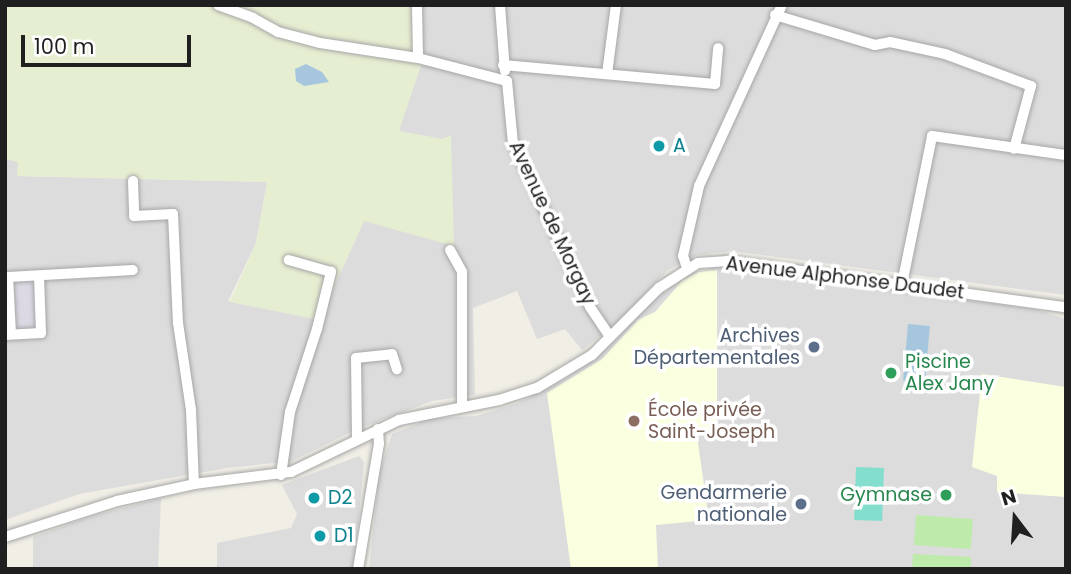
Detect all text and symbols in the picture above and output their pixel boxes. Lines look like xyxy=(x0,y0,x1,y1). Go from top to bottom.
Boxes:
scale bar xyxy=(24,21,194,65)
text: 100 m xyxy=(34,32,94,61)
place label: A xyxy=(673,135,686,157)
street label: Avenue de Morgay xyxy=(504,137,600,309)
marker: A xyxy=(651,138,667,154)
street label: Avenue Alphonse Daudet xyxy=(725,252,965,304)
place label: Archives Départementales xyxy=(634,325,800,369)
marker: Archives Départementales xyxy=(806,339,822,355)
place label: Piscine Alex Jany xyxy=(905,351,994,395)
marker: Piscine Alex Jany xyxy=(883,365,899,381)
place label: École privée Saint-Joseph xyxy=(648,399,775,443)
marker: École privée Saint-Joseph xyxy=(626,413,642,429)
place label: Gendarmerie nationale xyxy=(661,482,787,526)
text: N xyxy=(998,482,1019,512)
north arrow xyxy=(980,483,1050,553)
place label: Gymnase xyxy=(840,484,932,506)
place label: D2 xyxy=(328,487,352,509)
marker: Gymnase xyxy=(938,487,954,503)
marker: D2 xyxy=(306,490,322,506)
marker: Gendarmerie nationale xyxy=(793,496,809,512)
place label: D1 xyxy=(334,525,354,547)
marker: D1 xyxy=(312,528,328,544)

